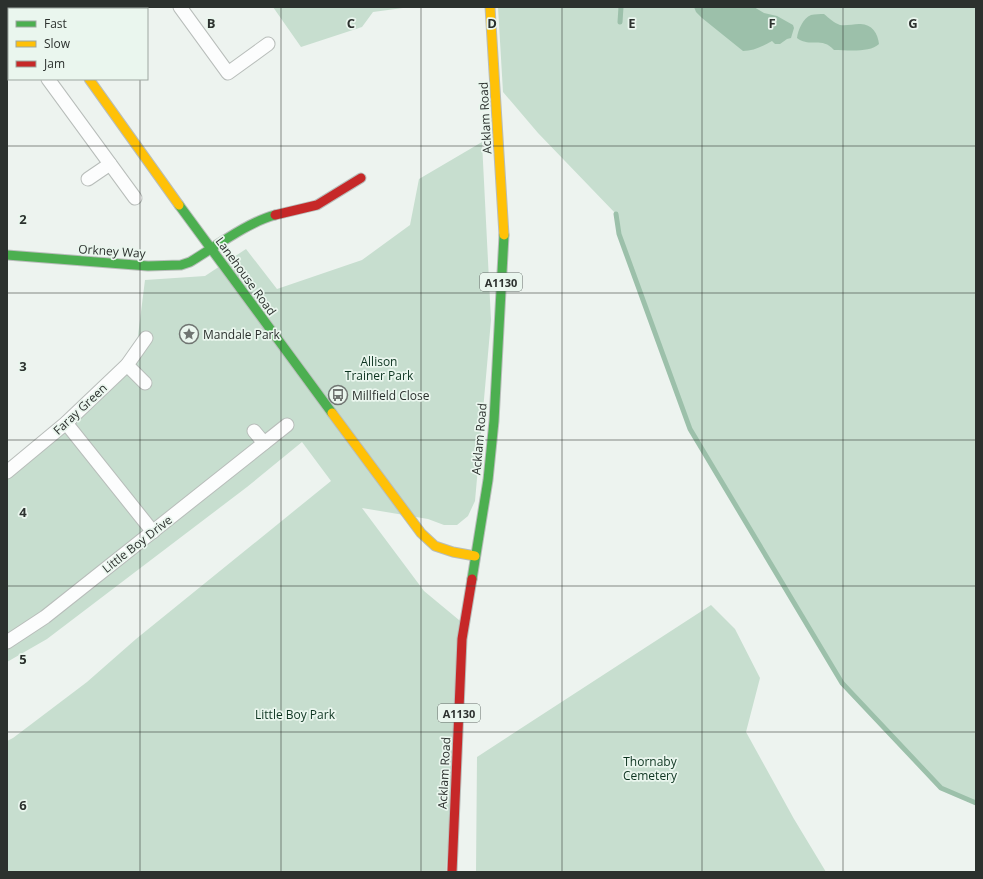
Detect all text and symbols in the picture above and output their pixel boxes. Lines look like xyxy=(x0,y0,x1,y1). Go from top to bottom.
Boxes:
legend xyxy=(8,8,148,80)
text: B xyxy=(207,14,216,32)
text: C xyxy=(347,14,355,32)
text: D xyxy=(487,14,497,32)
text: E xyxy=(628,14,636,32)
text: F xyxy=(768,14,776,32)
text: G xyxy=(908,14,918,32)
text: Fast xyxy=(44,15,67,32)
text: Slow xyxy=(44,35,71,52)
text: Jam xyxy=(43,55,65,72)
street label: Acklam Road xyxy=(475,82,495,154)
text: 2 xyxy=(19,210,27,228)
street label: Lanehouse Road xyxy=(212,233,280,319)
street label: Orkney Way xyxy=(78,240,147,262)
road number: A1130 xyxy=(480,273,522,291)
place icon: Mandale Park xyxy=(178,323,200,345)
place label: Mandale Park xyxy=(203,326,281,343)
park label: Allison Trainer Park xyxy=(345,353,414,384)
text: 3 xyxy=(19,357,27,375)
street label: Faray Green xyxy=(49,380,111,438)
bus stop icon: Millfield Close xyxy=(327,384,349,406)
place label: Millfield Close xyxy=(352,387,430,404)
street label: Acklam Road xyxy=(467,402,491,476)
text: 4 xyxy=(19,503,27,521)
street label: Little Boy Drive xyxy=(99,511,176,577)
text: 5 xyxy=(19,650,27,668)
road number: A1130 xyxy=(438,704,480,722)
park label: Little Boy Park xyxy=(255,706,336,723)
street label: Acklam Road xyxy=(434,737,454,809)
park label: Thornaby Cemetery xyxy=(623,753,678,784)
text: 6 xyxy=(19,796,27,814)

